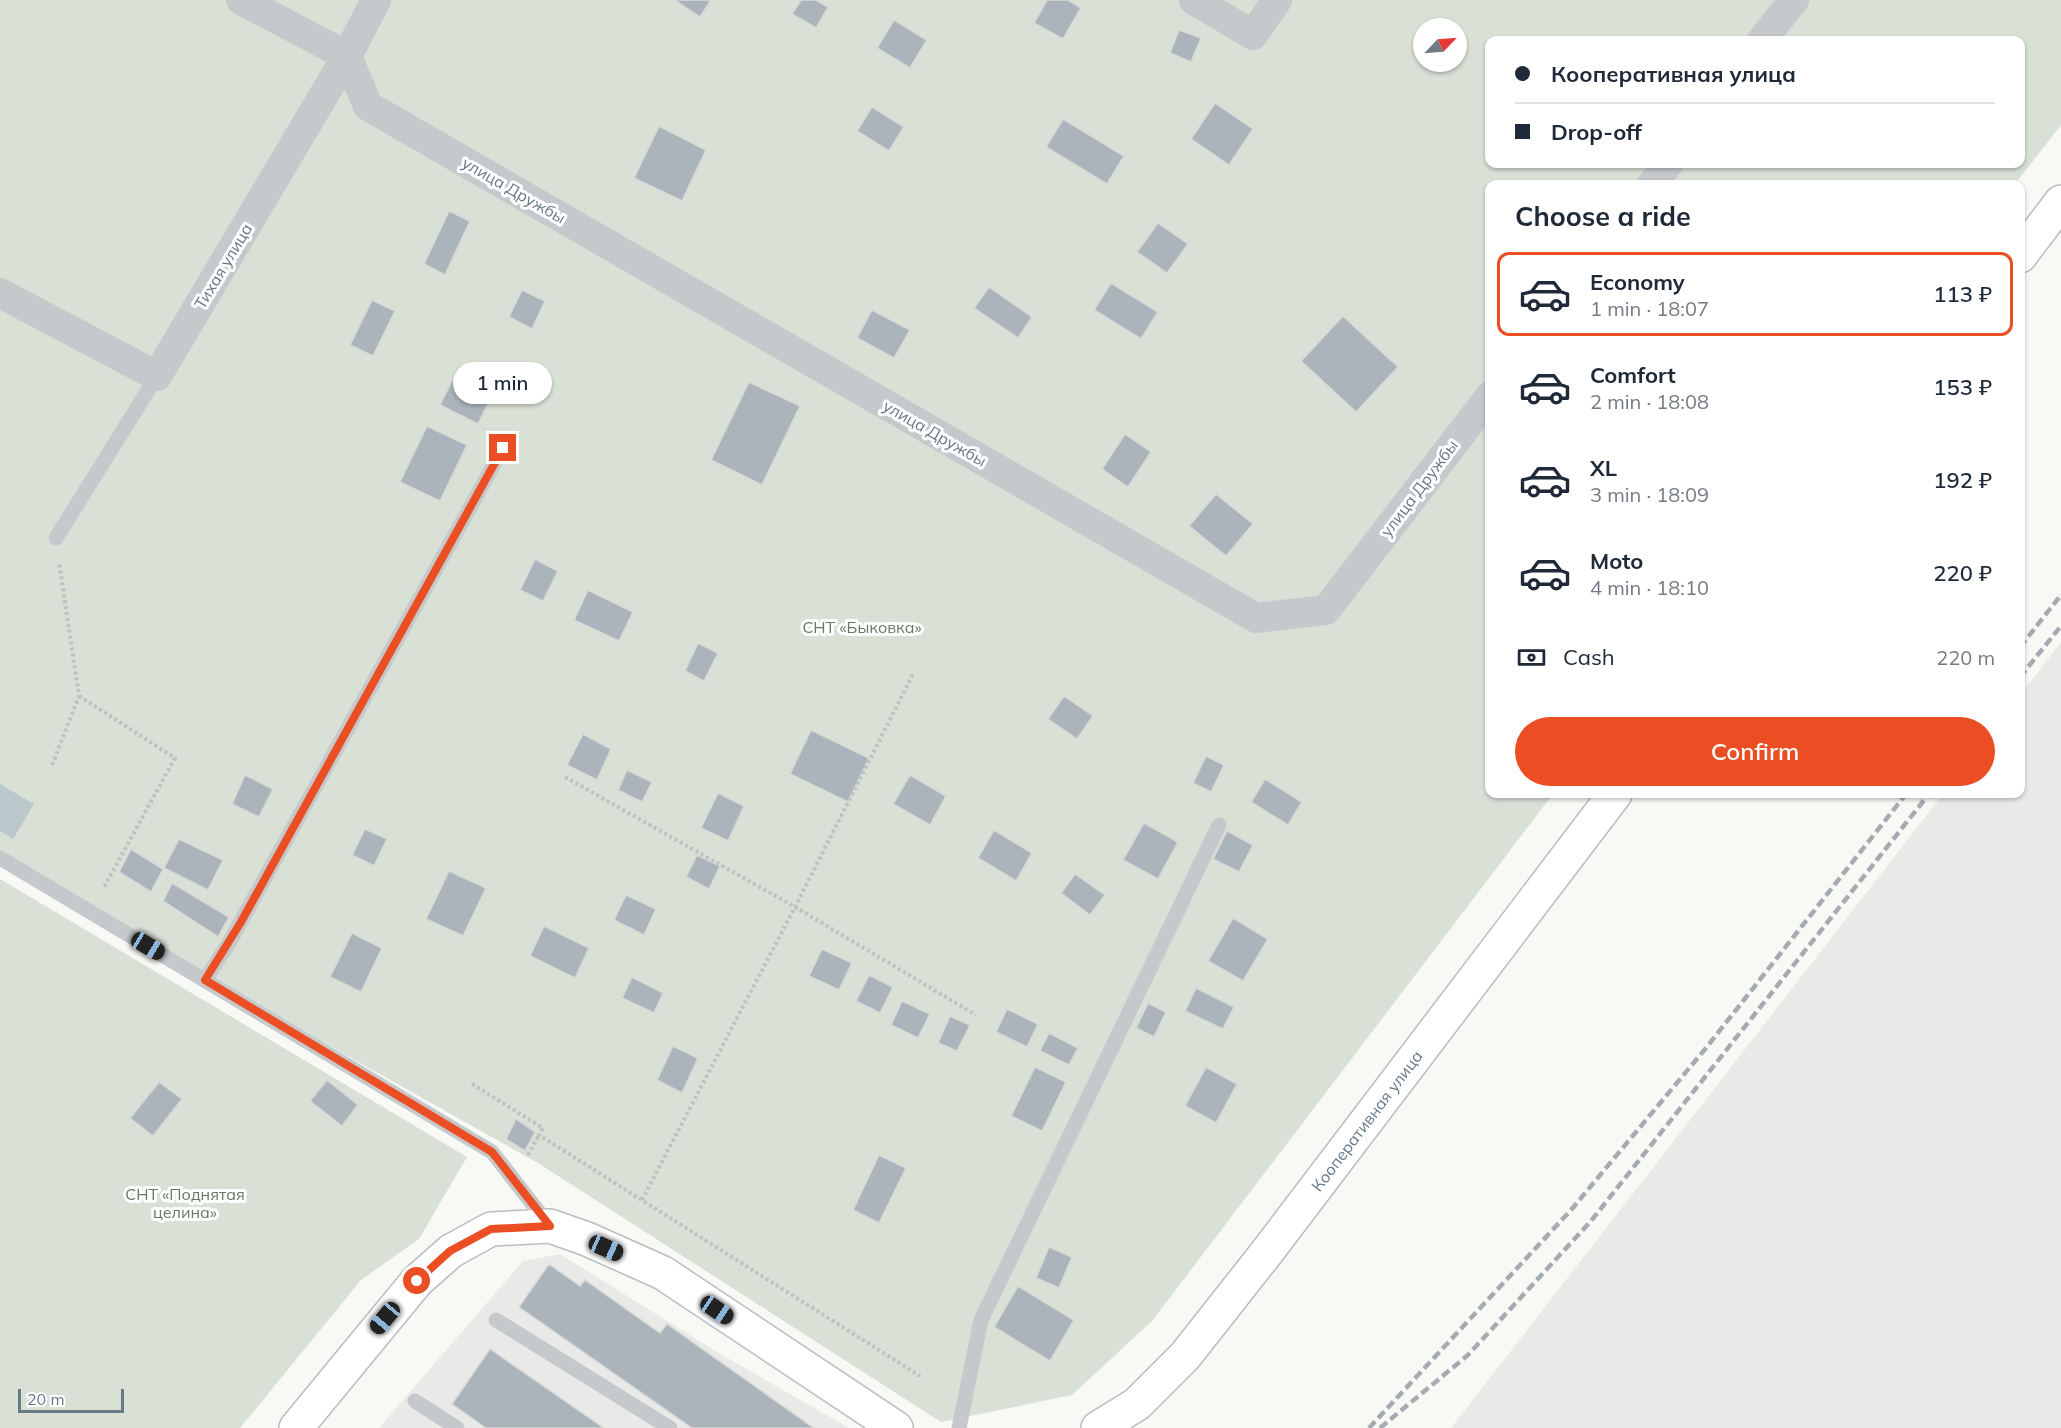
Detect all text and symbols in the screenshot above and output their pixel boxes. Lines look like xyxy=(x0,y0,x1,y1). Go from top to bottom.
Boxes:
north arrow xyxy=(1413,18,1467,72)
map controls xyxy=(1413,18,1467,72)
text: Кооперативная улица xyxy=(1551,60,1796,88)
text: Drop-off xyxy=(1551,118,1642,146)
street label: улица Дружбы xyxy=(459,152,569,228)
text: Choose a ride xyxy=(1515,199,1691,233)
street label: Тихая улица xyxy=(190,220,256,312)
icon: car xyxy=(1518,267,1572,321)
text: Economy xyxy=(1590,268,1685,296)
text: 113 ₽ xyxy=(1933,280,1992,308)
text: 1 min · 18:07 xyxy=(1590,296,1709,321)
icon: car xyxy=(1518,360,1572,414)
callout: 1 min xyxy=(454,361,552,403)
text: Comfort xyxy=(1590,361,1676,389)
text: 1 min xyxy=(477,370,528,395)
text: 153 ₽ xyxy=(1933,373,1992,401)
text: 2 min · 18:08 xyxy=(1590,389,1709,414)
street label: улица Дружбы xyxy=(880,395,990,471)
route end xyxy=(489,434,516,461)
street label: улица Дружбы xyxy=(1376,436,1462,540)
icon: car xyxy=(1518,453,1572,507)
text: XL xyxy=(1590,454,1617,482)
text: 192 ₽ xyxy=(1933,466,1992,494)
text: 3 min · 18:09 xyxy=(1590,482,1709,507)
icon: car xyxy=(1518,546,1572,600)
text: Moto xyxy=(1590,547,1643,575)
text: 220 ₽ xyxy=(1933,559,1992,587)
text: 4 min · 18:10 xyxy=(1590,575,1709,600)
park label: СНТ «Быковка» xyxy=(802,617,922,637)
icon: cash xyxy=(1515,641,1548,674)
text: Cash xyxy=(1563,643,1615,671)
text: 220 m xyxy=(1936,645,1995,670)
button: Confirm xyxy=(1515,717,1995,786)
car xyxy=(128,929,168,963)
street label: Кооперативная улица xyxy=(1307,1046,1427,1195)
park label: СНТ «Поднятая целина» xyxy=(125,1184,245,1222)
car xyxy=(586,1232,626,1264)
route start xyxy=(403,1267,430,1294)
car xyxy=(697,1292,737,1328)
car xyxy=(367,1298,403,1338)
scale bar xyxy=(18,1386,124,1414)
text: 20 m xyxy=(27,1389,64,1409)

